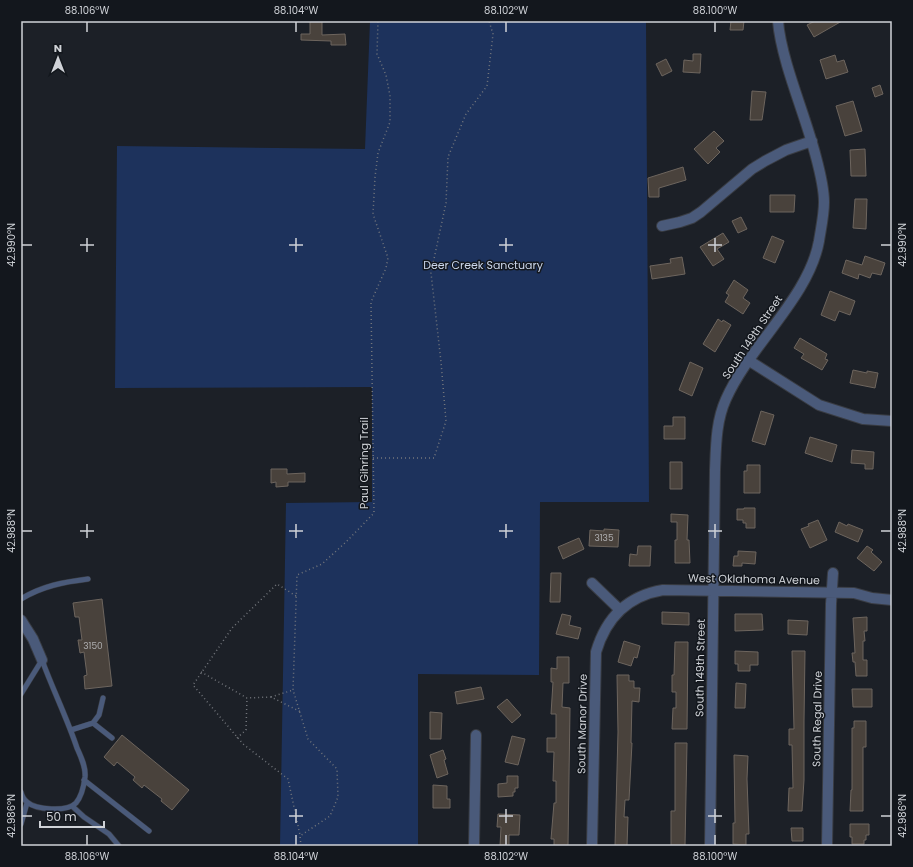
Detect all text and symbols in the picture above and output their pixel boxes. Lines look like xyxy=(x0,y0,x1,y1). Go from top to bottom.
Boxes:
text: 88.106°W xyxy=(65,3,109,18)
text: 88.104°W xyxy=(274,3,318,18)
text: 88.102°W xyxy=(484,3,528,18)
text: 88.100°W xyxy=(693,3,737,18)
north arrow xyxy=(38,38,78,78)
text: N xyxy=(54,40,62,56)
text: 42.990°N xyxy=(4,223,19,267)
text: 42.990°N xyxy=(895,223,910,267)
park label: Deer Creek Sanctuary xyxy=(423,257,544,273)
street label: South 149th Street xyxy=(718,292,786,382)
street label: Paul Gihring Trail xyxy=(356,417,372,509)
text: 42.988°N xyxy=(4,509,19,553)
text: 42.988°N xyxy=(895,509,910,553)
house number: 3135 xyxy=(594,532,614,544)
street label: West Oklahoma Avenue xyxy=(688,570,820,588)
street label: South 149th Street xyxy=(691,619,709,717)
house number: 3150 xyxy=(83,640,103,652)
street label: South Regal Drive xyxy=(808,671,826,767)
street label: South Manor Drive xyxy=(573,674,591,774)
text: 42.986°N xyxy=(4,794,19,838)
text: 42.986°N xyxy=(895,794,910,838)
scale bar xyxy=(40,803,104,829)
text: 50 m xyxy=(46,808,77,825)
text: 88.106°W xyxy=(65,849,109,864)
text: 88.104°W xyxy=(274,849,318,864)
text: 88.102°W xyxy=(484,849,528,864)
text: 88.100°W xyxy=(693,849,737,864)

